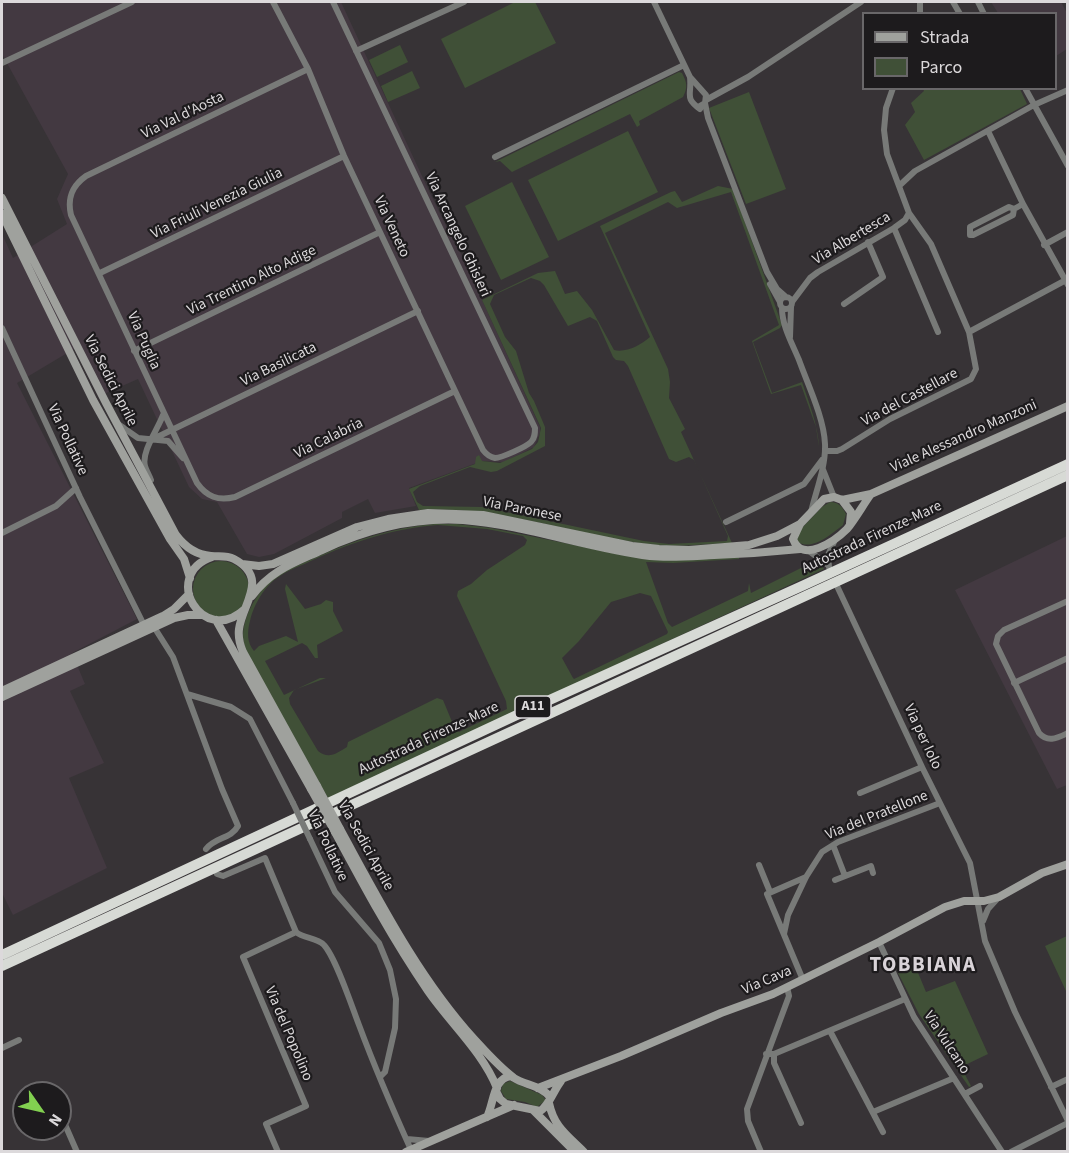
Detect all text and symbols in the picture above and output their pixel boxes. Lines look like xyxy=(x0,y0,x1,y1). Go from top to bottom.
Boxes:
legend xyxy=(862,12,1057,90)
text: Strada xyxy=(920,25,969,50)
text: Parco xyxy=(920,55,962,80)
street label: Via Val d'Aosta xyxy=(139,88,227,144)
street label: Via Friuli Venezia Giulia xyxy=(148,164,286,244)
street label: Via Arcangelo Ghisleri xyxy=(420,170,494,300)
street label: Via Veneto xyxy=(369,194,413,260)
street label: Via Albertesca xyxy=(810,209,894,269)
street label: Via Trentino Alto Adige xyxy=(185,242,319,320)
street label: Via Puglia xyxy=(122,309,164,373)
street label: Via Sedici Aprile xyxy=(79,333,141,429)
street label: Via Basilicata xyxy=(238,339,320,391)
street label: Via del Castellare xyxy=(859,365,961,431)
street label: Viale Alessandro Manzoni xyxy=(888,397,1040,477)
street label: Via Pollative xyxy=(43,402,91,478)
street label: Via Calabria xyxy=(292,415,366,463)
street label: Via Paronese xyxy=(481,494,563,526)
street label: Autostrada Firenze-Mare xyxy=(799,498,945,578)
road number: A11 xyxy=(515,696,551,718)
street label: Autostrada Firenze-Mare xyxy=(356,699,502,779)
street label: Via per Iolo xyxy=(899,701,945,773)
street label: Via del Pratellone xyxy=(823,787,931,845)
street label: Via Sedici Aprile xyxy=(333,798,397,894)
street label: Via Pollative xyxy=(303,808,351,884)
district label: TOBBIANA xyxy=(869,953,977,979)
street label: Via Cava xyxy=(739,962,795,1000)
street label: Via del Popolino xyxy=(260,984,316,1084)
street label: Via Vulcano xyxy=(919,1008,973,1078)
north arrow xyxy=(12,1081,72,1141)
text: N xyxy=(43,1109,67,1131)

